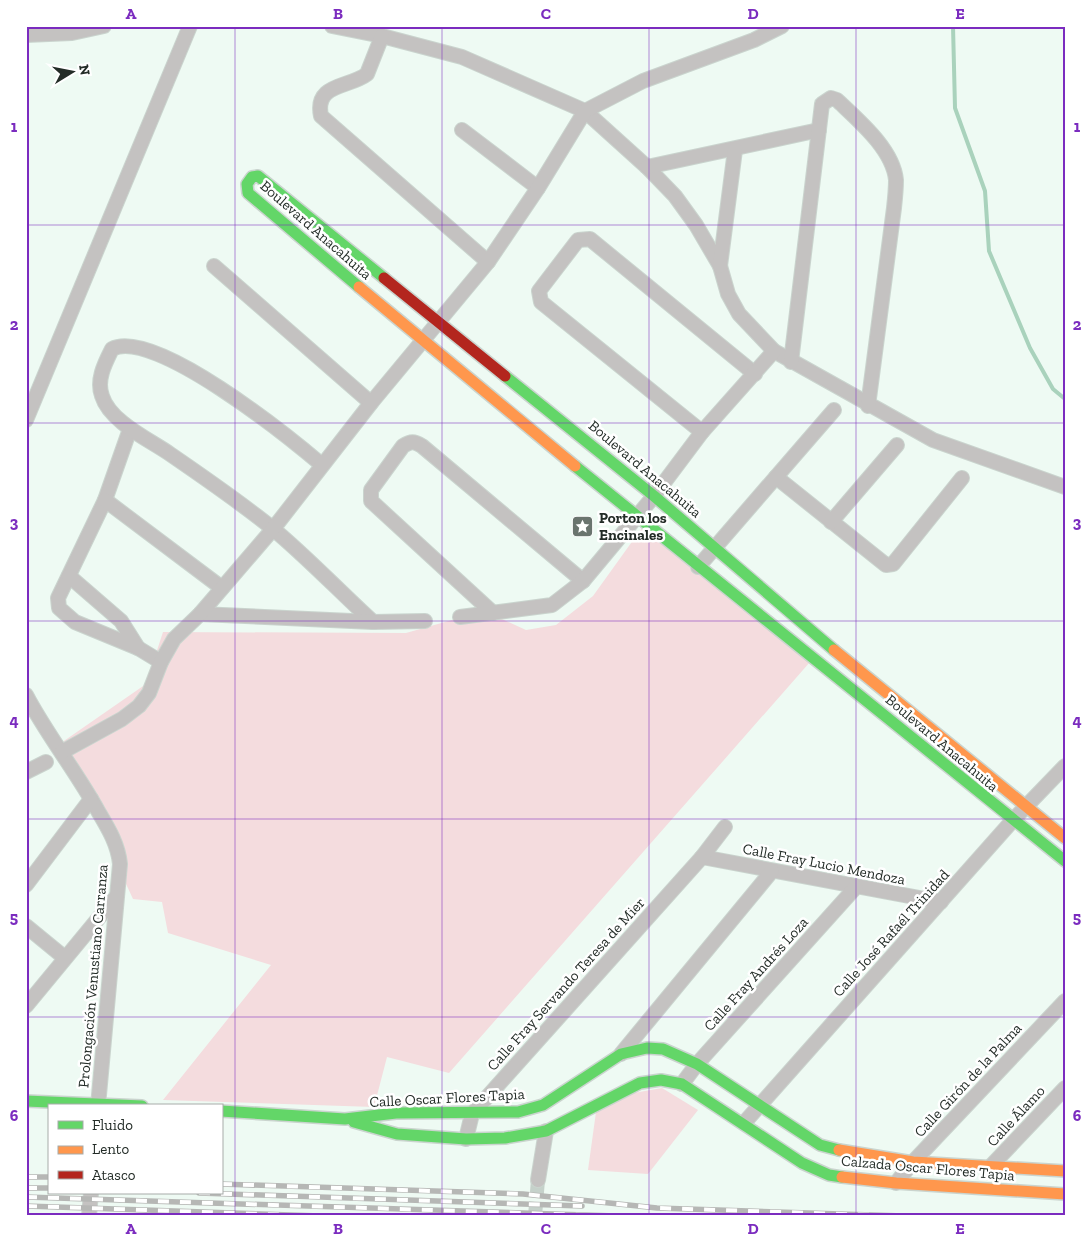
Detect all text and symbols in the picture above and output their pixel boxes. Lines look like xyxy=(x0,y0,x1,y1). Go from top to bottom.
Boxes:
text: A xyxy=(126,4,137,23)
text: B xyxy=(333,4,343,23)
text: C xyxy=(541,4,551,23)
text: D xyxy=(747,4,759,23)
text: E xyxy=(955,4,965,23)
north arrow xyxy=(48,48,98,98)
text: N xyxy=(75,63,94,77)
text: 1 xyxy=(11,117,18,136)
text: 1 xyxy=(1074,117,1081,136)
street label: Boulevard Anacahuita xyxy=(257,177,375,283)
text: 2 xyxy=(10,315,19,334)
text: 2 xyxy=(1073,315,1082,334)
street label: Boulevard Anacahuita xyxy=(585,417,705,521)
place label: Porton los Encinales xyxy=(599,509,667,544)
text: 3 xyxy=(10,513,19,532)
text: 3 xyxy=(1073,513,1082,532)
place icon: Porton los Encinales xyxy=(571,515,595,539)
street label: Boulevard Anacahuita xyxy=(882,691,1002,795)
text: 4 xyxy=(9,711,19,730)
text: 4 xyxy=(1072,711,1082,730)
street label: Calle Fray Lucio Mendoza xyxy=(741,839,907,889)
street label: Prolongación Venustiano Carranza xyxy=(74,863,112,1089)
street label: Calle José Rafaél Trinidad xyxy=(829,865,953,1000)
street label: Calle Fray Servando Teresa de Mier xyxy=(483,894,649,1074)
text: 5 xyxy=(10,908,18,927)
text: 5 xyxy=(1073,908,1081,927)
street label: Calle Fray Andrés Loza xyxy=(700,913,812,1035)
street label: Calle Girón de la Palma xyxy=(911,1019,1025,1141)
street label: Calle Álamo xyxy=(983,1082,1049,1150)
street label: Calle Oscar Flores Tapia xyxy=(369,1085,525,1111)
legend xyxy=(48,1104,222,1194)
text: 6 xyxy=(10,1106,19,1125)
text: 6 xyxy=(1073,1106,1082,1125)
text: Fluido xyxy=(92,1116,133,1134)
text: Lento xyxy=(92,1140,129,1158)
street label: Calzada Oscar Flores Tapia xyxy=(841,1151,1015,1185)
text: Atasco xyxy=(92,1166,136,1184)
text: A xyxy=(126,1219,137,1238)
text: B xyxy=(333,1219,343,1238)
text: C xyxy=(541,1219,551,1238)
text: D xyxy=(747,1219,759,1238)
text: E xyxy=(955,1219,965,1238)

